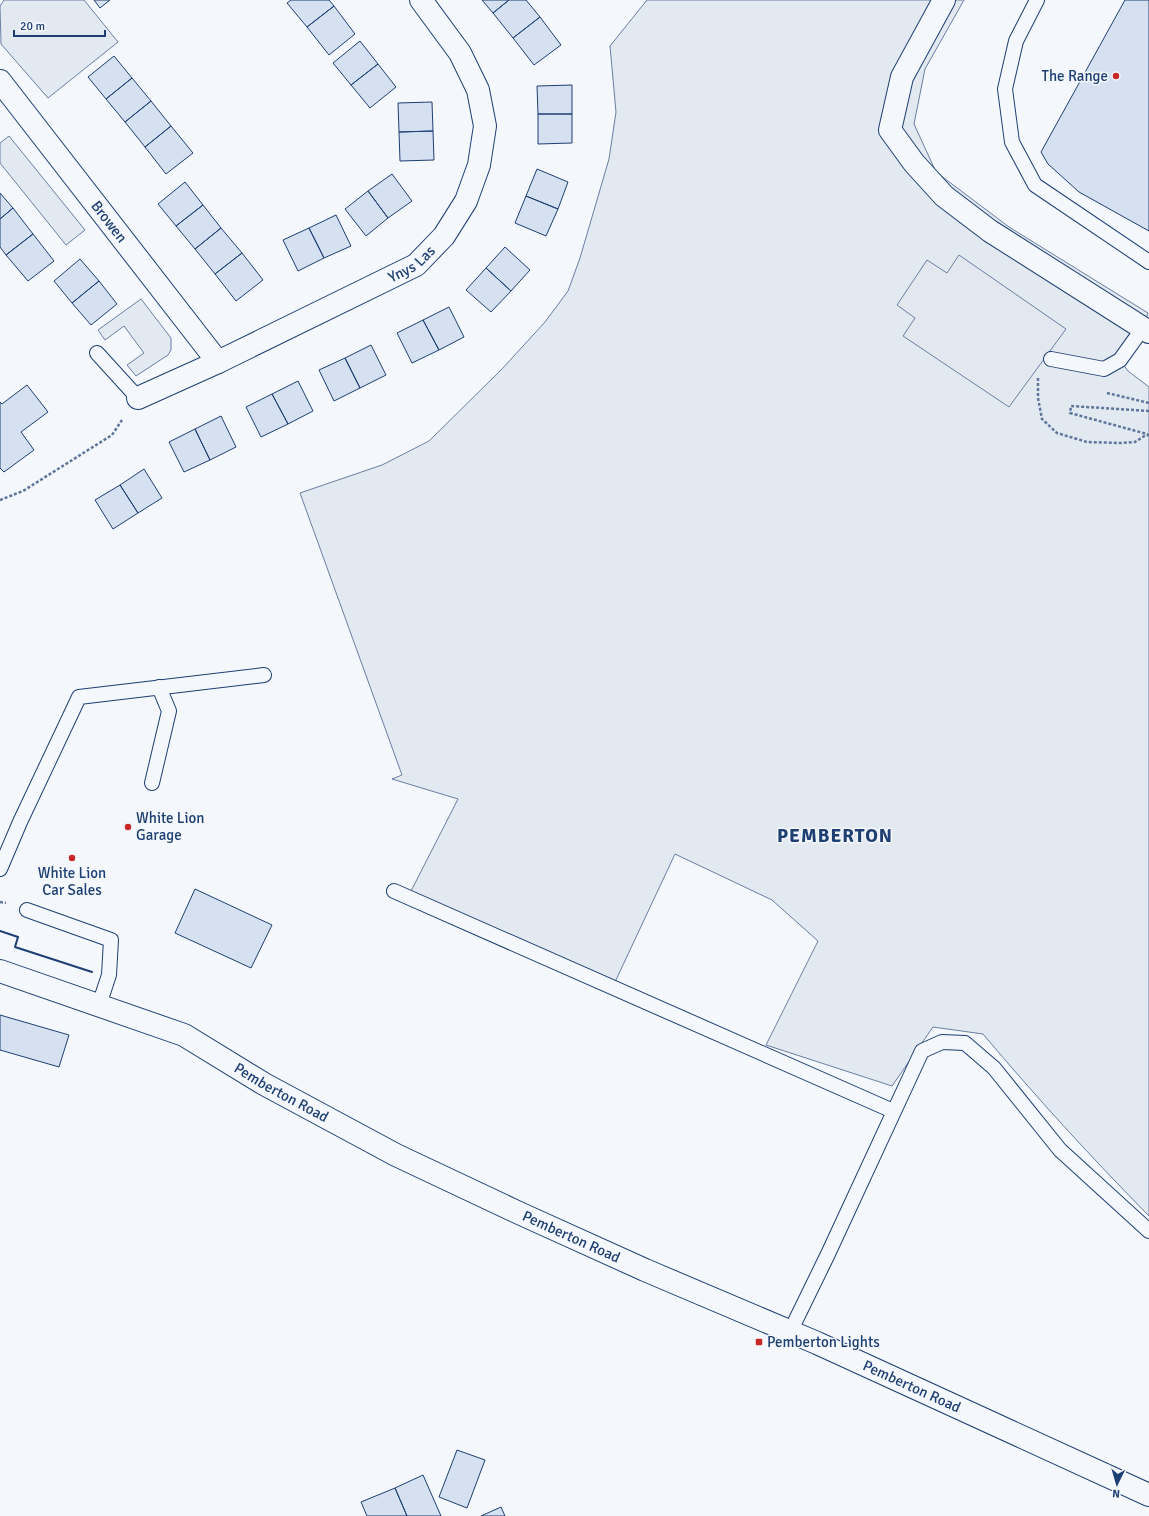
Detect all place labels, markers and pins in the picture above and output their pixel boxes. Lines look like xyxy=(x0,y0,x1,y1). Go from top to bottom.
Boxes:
place label: The Range xyxy=(1042,67,1108,85)
marker: The Range xyxy=(1111,71,1121,81)
place label: White Lion Garage xyxy=(136,809,204,844)
marker: White Lion Garage xyxy=(123,822,133,832)
marker: White Lion Car Sales xyxy=(67,853,77,863)
place label: White Lion Car Sales xyxy=(38,864,106,899)
place label: Pemberton Lights xyxy=(767,1333,880,1351)
marker: Pemberton Lights xyxy=(754,1337,764,1347)

